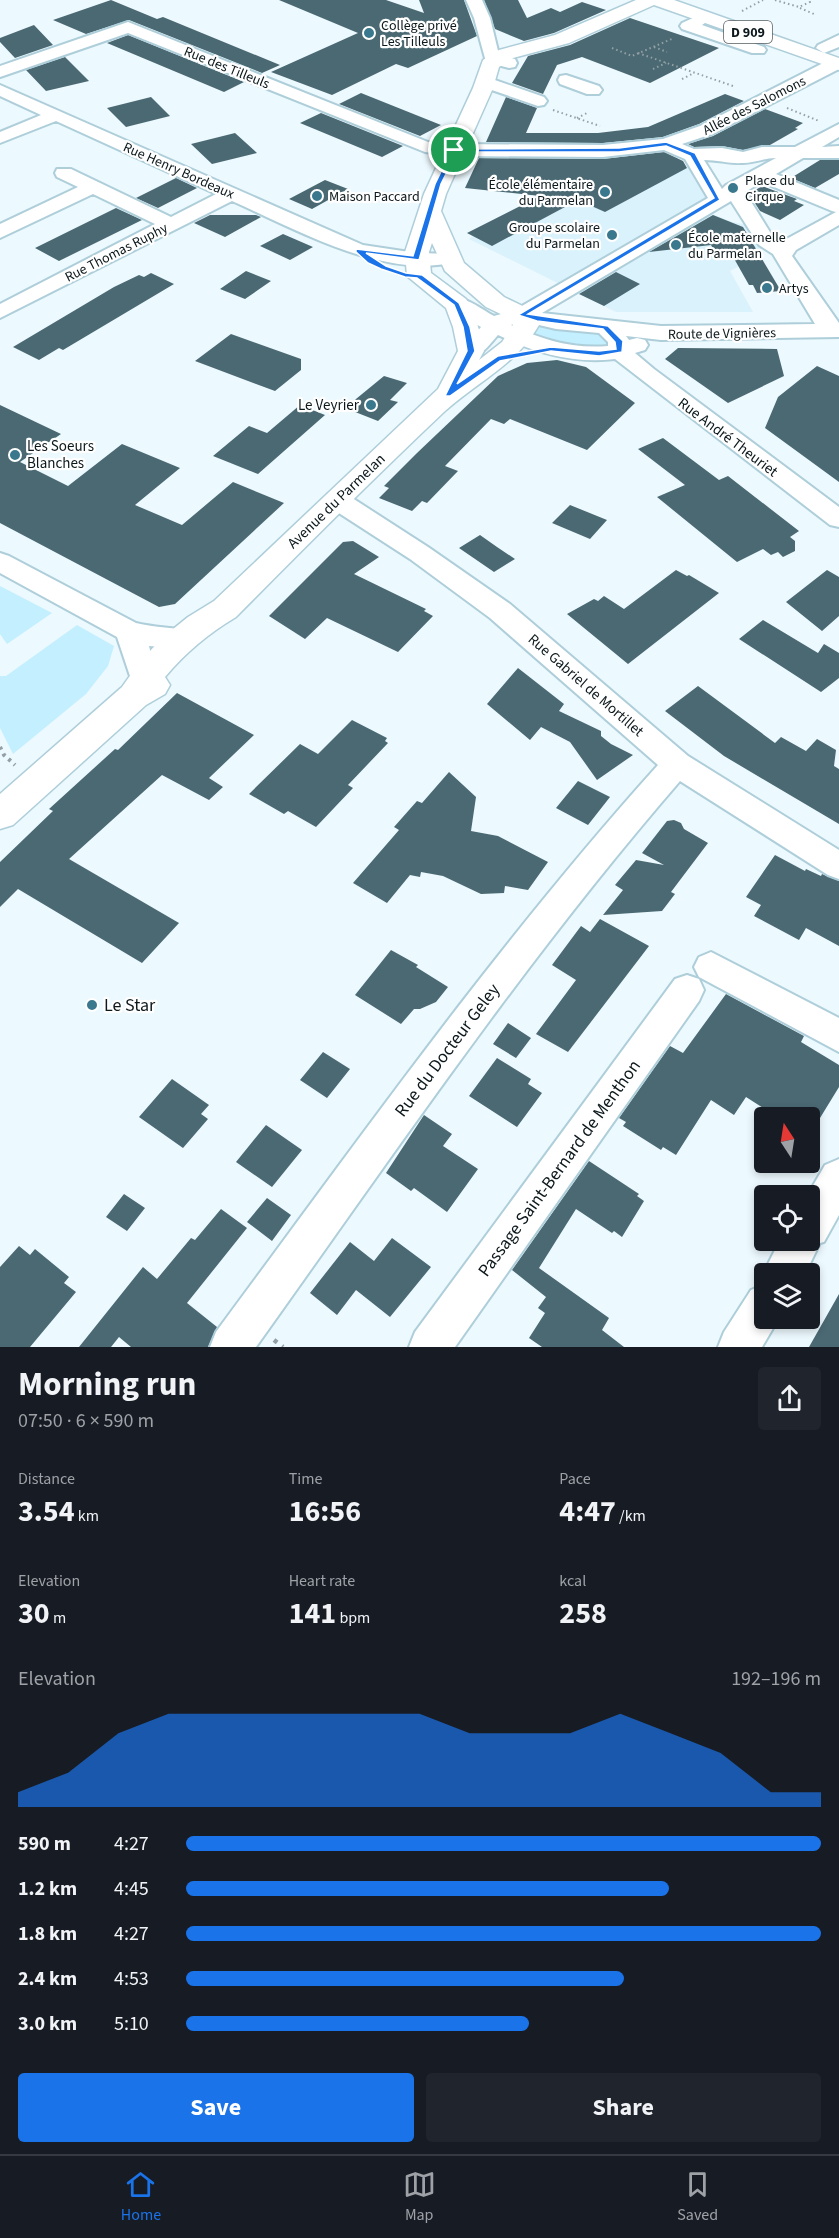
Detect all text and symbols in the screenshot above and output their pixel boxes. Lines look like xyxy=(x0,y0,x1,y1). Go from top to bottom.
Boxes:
place label: Collège privé Les Tilleuls xyxy=(381,16,457,52)
road number: D 909 xyxy=(724,21,772,43)
marker: Collège privé Les Tilleuls xyxy=(362,26,376,40)
street label: Rue des Tilleuls xyxy=(181,42,273,94)
street label: Allée des Salomons xyxy=(699,71,810,141)
pin xyxy=(428,124,479,175)
icon: arrive xyxy=(437,133,470,166)
street label: Rue Henry Bordeaux xyxy=(120,137,238,205)
place label: Place du Cirque xyxy=(745,171,795,207)
place label: École élémentaire du Parmelan xyxy=(489,175,593,211)
marker: Place du Cirque xyxy=(726,181,740,195)
marker: École élémentaire du Parmelan xyxy=(598,185,612,199)
place label: Maison Paccard xyxy=(329,187,420,207)
marker: Maison Paccard xyxy=(310,189,324,203)
street label: Rue Thomas Ruphy xyxy=(62,218,172,287)
place label: Groupe scolaire du Parmelan xyxy=(509,218,600,254)
marker: Groupe scolaire du Parmelan xyxy=(605,228,619,242)
place label: École maternelle du Parmelan xyxy=(688,228,786,264)
marker: École maternelle du Parmelan xyxy=(669,238,683,252)
place label: Artys xyxy=(779,279,809,299)
marker: Artys xyxy=(760,281,774,295)
street label: Route de Vignières xyxy=(668,323,776,345)
street label: Rue André Theuriet xyxy=(673,393,782,482)
place label: Le Veyrier xyxy=(298,395,360,416)
marker: Le Veyrier xyxy=(364,398,378,412)
place label: Les Soeurs Blanches xyxy=(27,436,94,474)
marker: Les Soeurs Blanches xyxy=(8,448,22,462)
street label: Avenue du Parmelan xyxy=(283,449,390,554)
street label: Rue Gabriel de Mortillet xyxy=(523,629,648,742)
street label: Rue du Docteur Geley xyxy=(389,978,506,1122)
place label: Le Star xyxy=(104,993,156,1018)
marker: Le Star xyxy=(85,998,99,1012)
street label: Passage Saint-Bernard de Menthon xyxy=(472,1055,647,1282)
north arrow xyxy=(754,1107,820,1173)
map controls xyxy=(754,1107,820,1329)
button: locate xyxy=(754,1185,820,1251)
button: layers xyxy=(754,1263,820,1329)
text: Morning run xyxy=(18,1361,196,1408)
button: share xyxy=(758,1367,821,1430)
text: 07:50 · 6 × 590 m xyxy=(18,1407,154,1435)
text: Distance xyxy=(18,1468,75,1490)
text: Time xyxy=(289,1468,322,1490)
text: Pace xyxy=(559,1468,591,1490)
text: 3.54 xyxy=(18,1490,75,1533)
text: 16:56 xyxy=(289,1490,361,1533)
text: 4:47 xyxy=(559,1490,616,1533)
text: km xyxy=(75,1505,99,1527)
text: /km xyxy=(616,1505,646,1527)
text: Elevation xyxy=(18,1570,80,1592)
text: Heart rate xyxy=(289,1570,355,1592)
text: kcal xyxy=(559,1570,586,1592)
text: 30 xyxy=(18,1592,50,1635)
text: 141 xyxy=(289,1592,336,1635)
text: 258 xyxy=(559,1592,607,1635)
text: m xyxy=(50,1607,66,1629)
text: bpm xyxy=(336,1607,370,1629)
text: Elevation xyxy=(18,1665,96,1693)
text: 192–196 m xyxy=(731,1665,821,1693)
text: 590 m xyxy=(18,1830,71,1858)
text: 4:27 xyxy=(114,1830,149,1858)
text: 1.2 km xyxy=(18,1875,77,1903)
text: 4:45 xyxy=(114,1875,149,1903)
text: 1.8 km xyxy=(18,1920,77,1948)
text: 4:27 xyxy=(114,1920,149,1948)
text: 2.4 km xyxy=(18,1965,77,1993)
text: 4:53 xyxy=(114,1965,149,1993)
text: 3.0 km xyxy=(18,2010,77,2038)
text: 5:10 xyxy=(114,2010,149,2038)
button: Save xyxy=(18,2073,414,2142)
button: Share xyxy=(426,2073,821,2142)
tab: Home xyxy=(121,2168,161,2226)
tab: Map xyxy=(403,2168,436,2226)
tab: Saved xyxy=(677,2168,718,2226)

